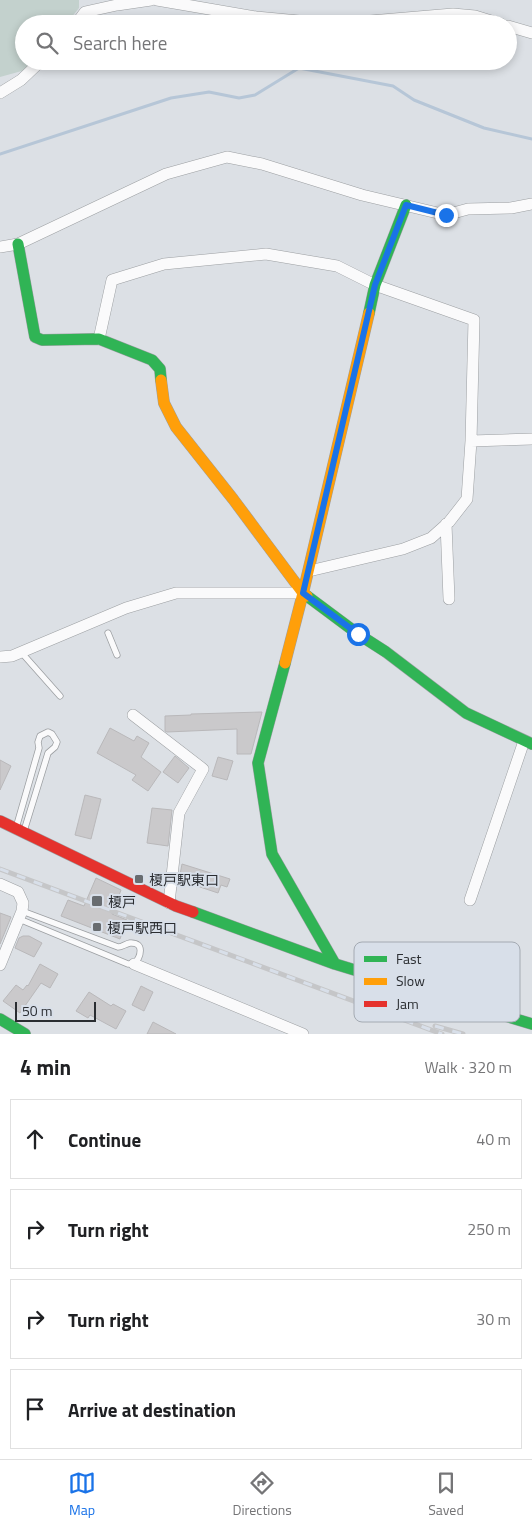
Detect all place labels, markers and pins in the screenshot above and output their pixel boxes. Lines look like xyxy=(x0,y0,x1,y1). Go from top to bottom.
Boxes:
place label: 榎戸駅東口 xyxy=(149,869,219,890)
marker: 榎戸駅東口 xyxy=(133,873,145,885)
place label: 榎戸 xyxy=(108,891,136,912)
marker: 榎戸 xyxy=(90,894,104,908)
place label: 榎戸駅西口 xyxy=(107,917,177,938)
marker: 榎戸駅西口 xyxy=(91,921,103,933)

